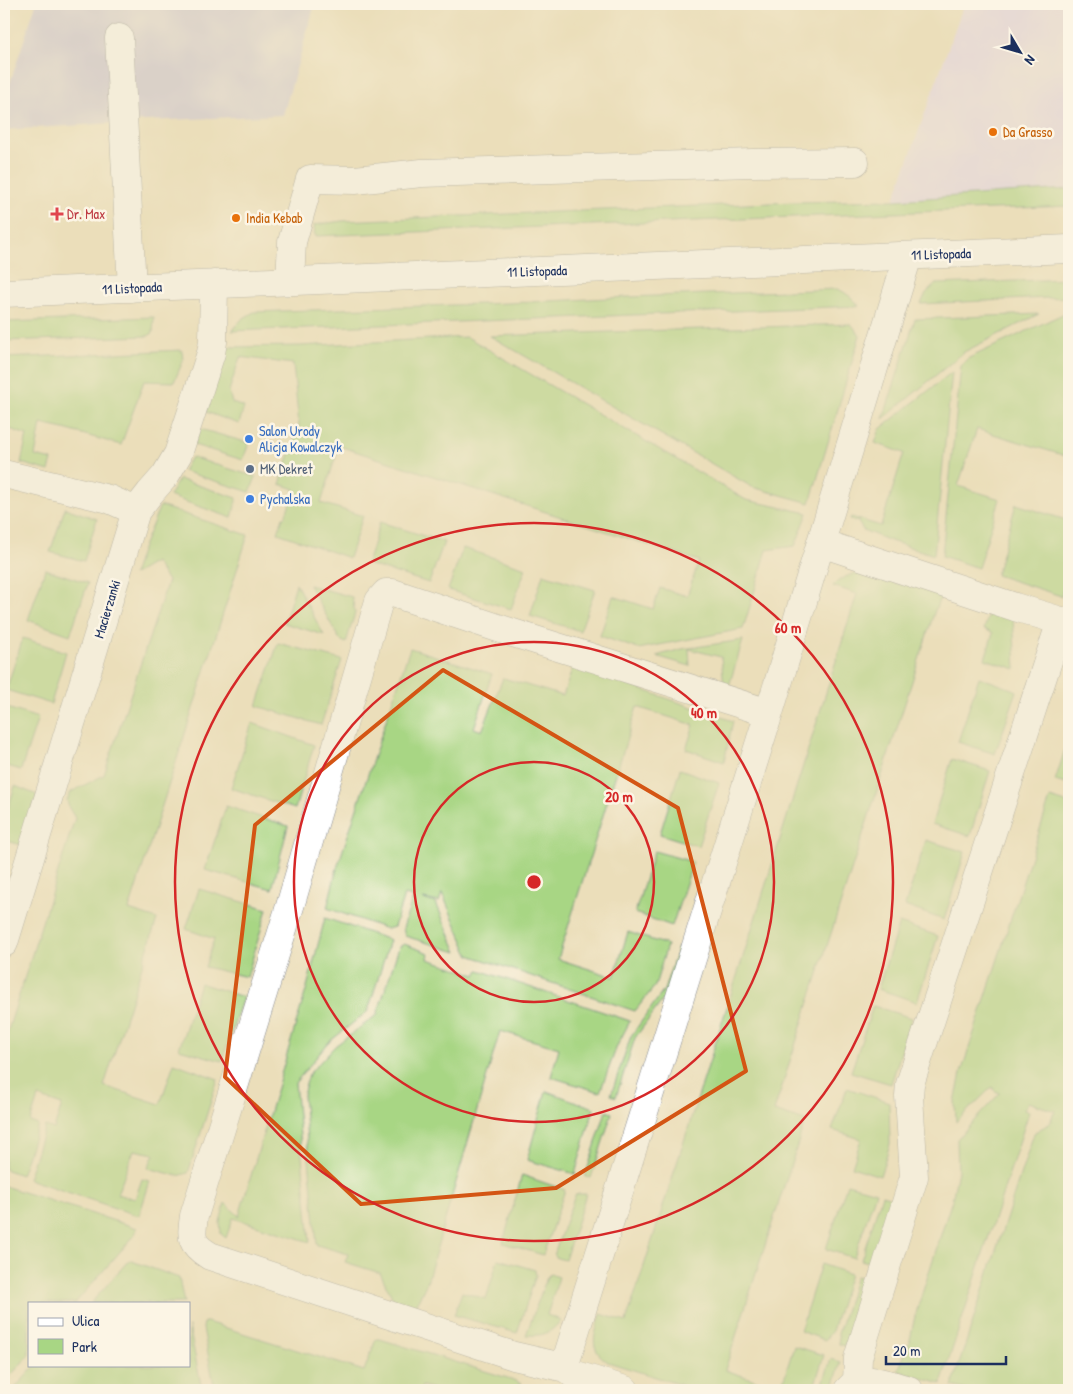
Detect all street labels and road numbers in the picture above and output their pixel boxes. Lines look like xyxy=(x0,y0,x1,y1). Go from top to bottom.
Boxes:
street label: 11 Listopada xyxy=(911,243,972,265)
street label: 11 Listopada xyxy=(507,260,568,282)
street label: 11 Listopada xyxy=(102,276,163,300)
street label: Macierzanki xyxy=(89,577,124,640)

